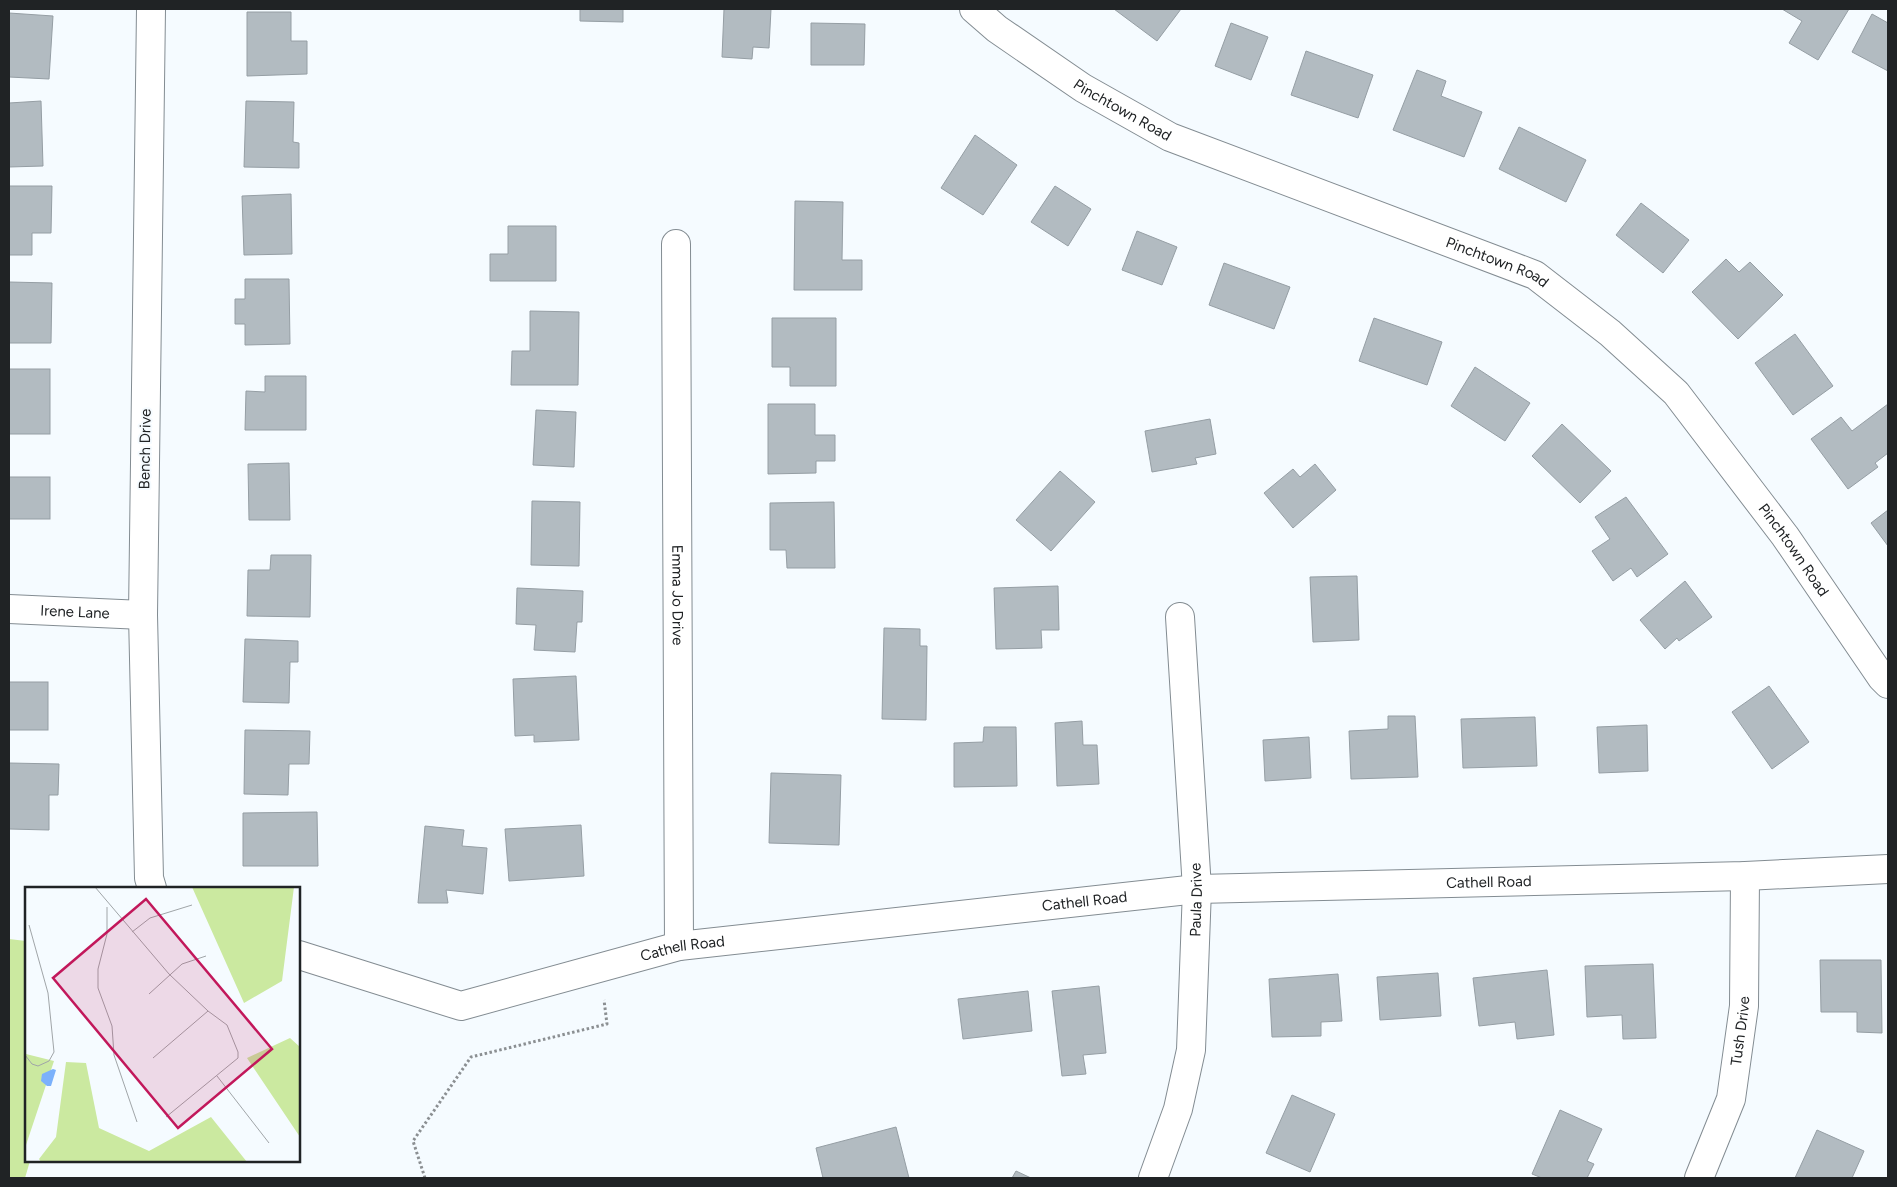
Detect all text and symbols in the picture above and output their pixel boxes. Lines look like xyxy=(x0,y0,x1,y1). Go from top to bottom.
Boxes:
street label: Pinchtown Road xyxy=(1070,75,1175,145)
street label: Pinchtown Road xyxy=(1443,233,1552,291)
street label: Bench Drive xyxy=(135,409,155,489)
street label: Pinchtown Road xyxy=(1755,500,1833,600)
street label: Emma Jo Drive xyxy=(668,545,687,645)
street label: Irene Lane xyxy=(40,601,110,623)
street label: Paula Drive xyxy=(1186,862,1206,937)
street label: Cathell Road xyxy=(1446,872,1532,892)
inset map xyxy=(25,887,300,1162)
street label: Cathell Road xyxy=(1041,888,1128,915)
street label: Cathell Road xyxy=(638,932,726,965)
street label: Tush Drive xyxy=(1727,996,1753,1067)

